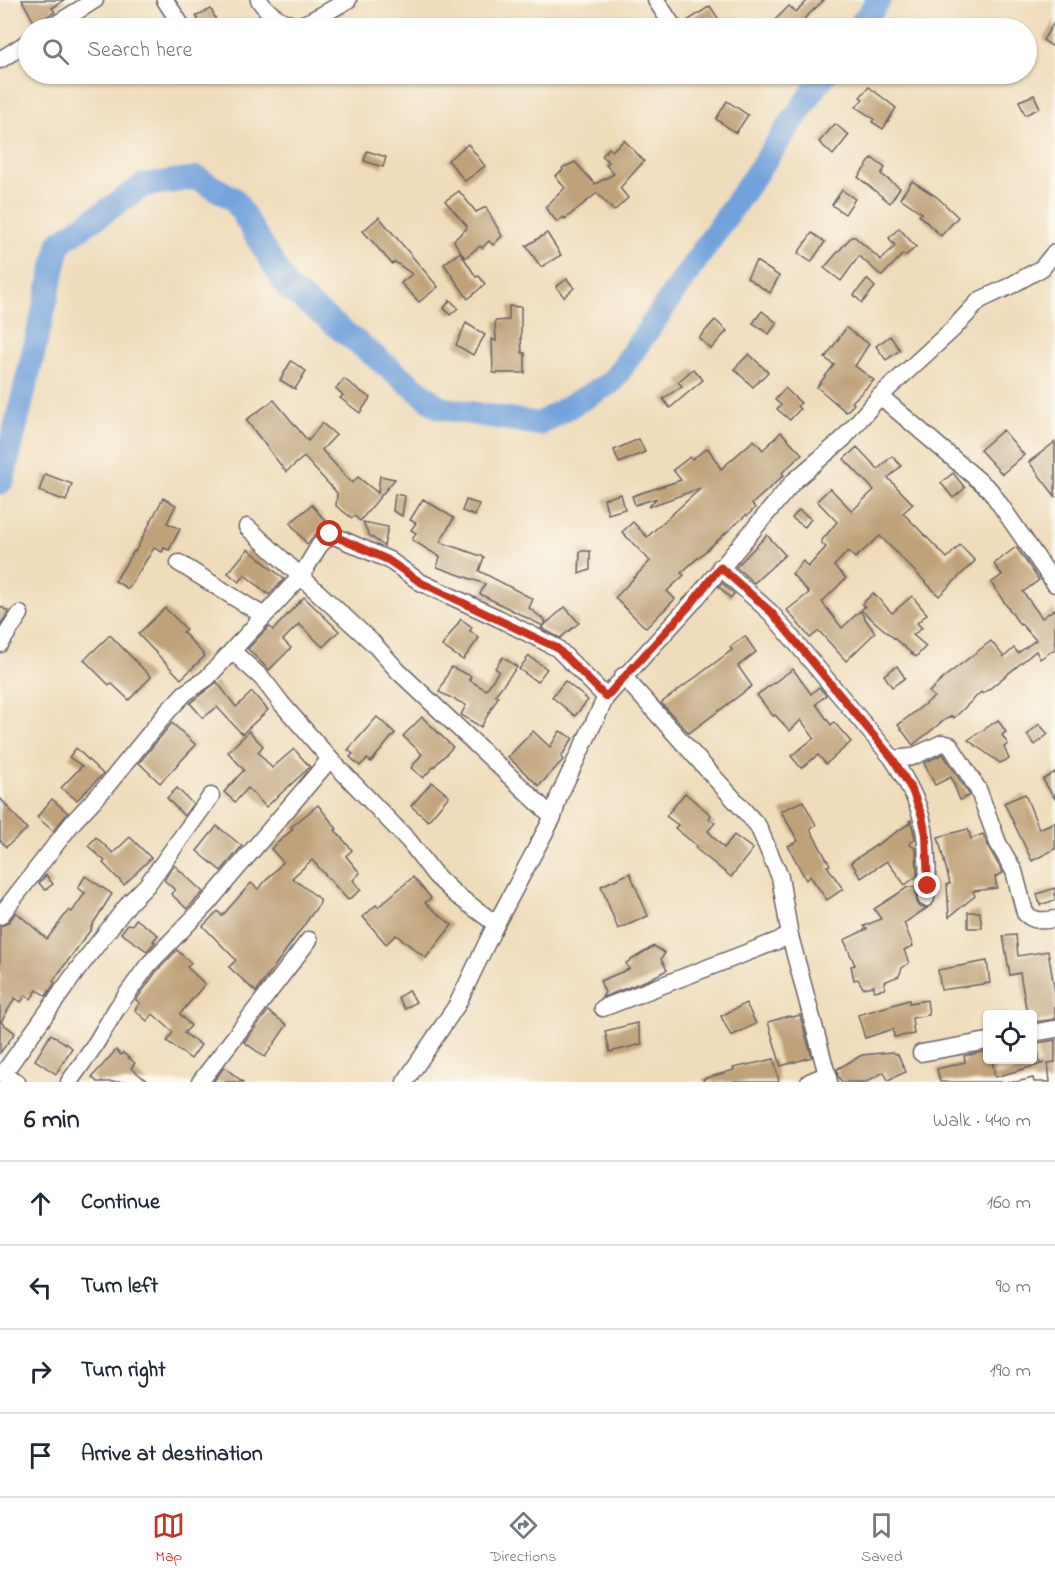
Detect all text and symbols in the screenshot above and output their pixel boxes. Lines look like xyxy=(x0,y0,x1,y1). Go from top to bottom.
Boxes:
search box xyxy=(18,18,1037,84)
icon: search xyxy=(39,35,72,68)
text: Search here xyxy=(87,35,192,67)
route start xyxy=(316,520,342,546)
route end xyxy=(914,872,940,898)
map controls xyxy=(983,1010,1037,1064)
button: locate xyxy=(983,1010,1037,1064)
text: 6 min xyxy=(24,1102,80,1140)
text: Walk · 440 m xyxy=(933,1107,1031,1136)
icon: ahead xyxy=(24,1187,57,1220)
text: Continue xyxy=(81,1187,160,1219)
text: 160 m xyxy=(987,1189,1031,1218)
icon: left xyxy=(24,1271,57,1304)
text: Turn left xyxy=(81,1271,158,1303)
text: 90 m xyxy=(996,1273,1031,1302)
icon: right xyxy=(24,1355,57,1388)
text: Turn right xyxy=(81,1355,166,1387)
text: 190 m xyxy=(989,1357,1031,1386)
icon: arrive xyxy=(24,1439,57,1472)
text: Arrive at destination xyxy=(81,1439,263,1471)
tab: Map xyxy=(152,1509,185,1569)
tab: Directions xyxy=(490,1509,556,1569)
tab: Saved xyxy=(861,1509,903,1569)

